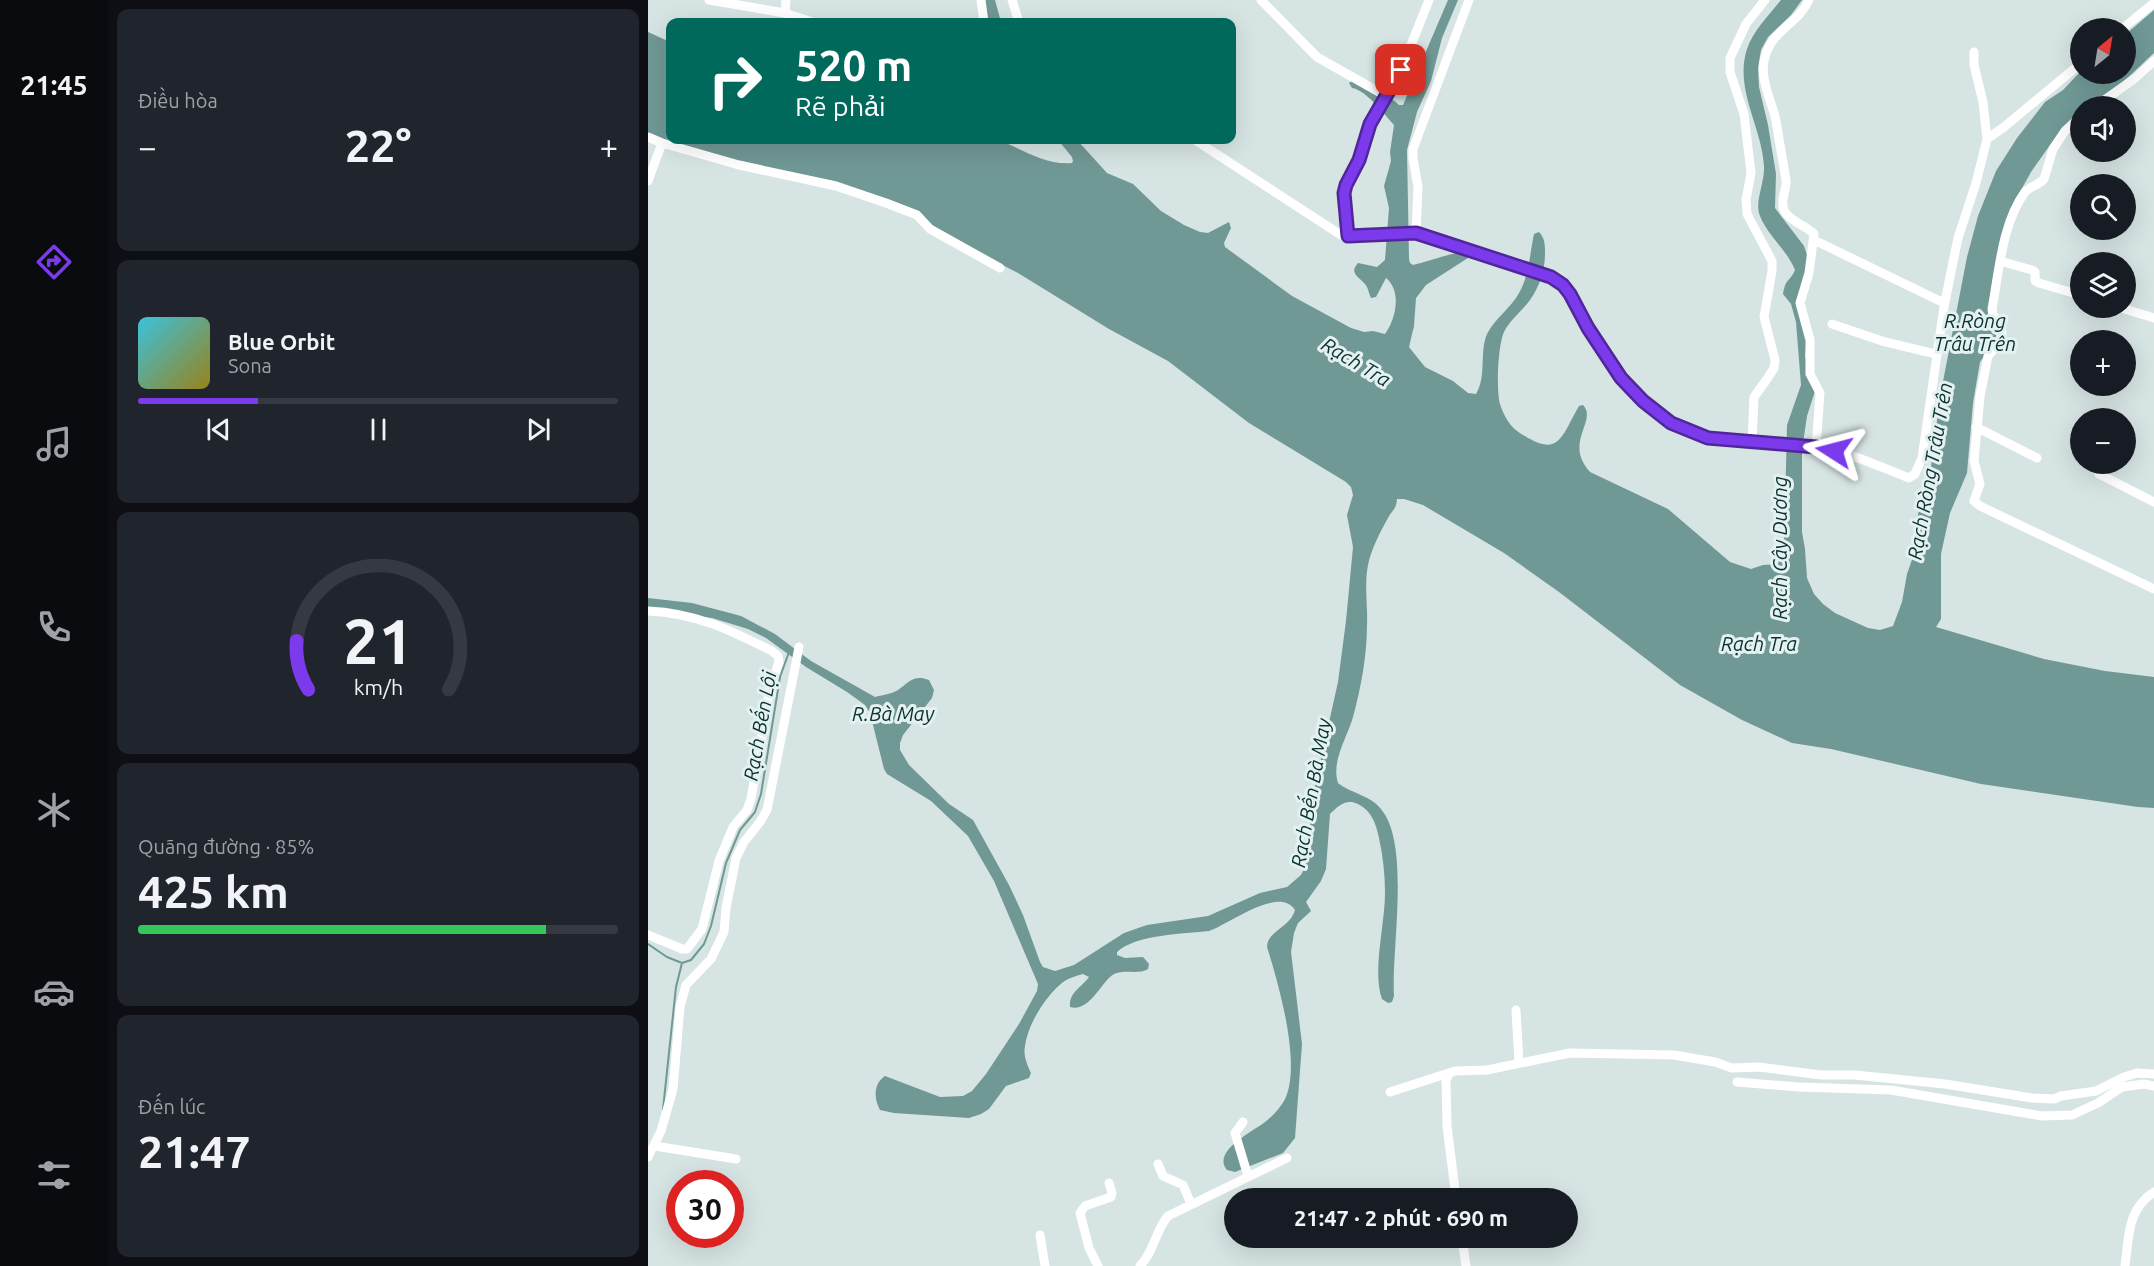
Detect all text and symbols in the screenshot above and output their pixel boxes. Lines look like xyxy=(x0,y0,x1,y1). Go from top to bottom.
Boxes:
north arrow xyxy=(2070,18,2136,84)
map controls xyxy=(2070,18,2136,474)
icon: right xyxy=(696,42,774,120)
text: 520 m xyxy=(795,42,912,89)
pin xyxy=(1375,44,1426,95)
icon: arrive xyxy=(1384,53,1417,86)
text: 21:45 xyxy=(20,70,88,100)
text: Điều hòa xyxy=(138,89,218,112)
text: Rẽ phải xyxy=(795,91,886,121)
button: sound xyxy=(2070,96,2136,162)
text: 22° xyxy=(345,120,411,171)
text: − xyxy=(138,128,157,165)
text: + xyxy=(599,128,618,165)
button: search xyxy=(2070,174,2136,240)
icon: directions xyxy=(33,241,75,283)
button: layers xyxy=(2070,252,2136,318)
water label: R.Ròng Trâu Trên xyxy=(1934,309,2016,355)
text: Blue Orbit xyxy=(228,329,335,354)
button: + xyxy=(2070,330,2136,396)
water label: Rạch Tra xyxy=(1318,332,1395,391)
text: Sona xyxy=(228,354,272,377)
water label: Rạch Ròng Trâu Trên xyxy=(1903,380,1956,561)
button: − xyxy=(2070,408,2136,474)
icon: previous xyxy=(202,413,235,446)
icon: pause xyxy=(362,413,395,446)
icon: next xyxy=(522,413,555,446)
position arrow xyxy=(1802,419,1866,483)
icon: music xyxy=(33,423,75,465)
water label: Rạch Cây Dương xyxy=(1768,476,1791,620)
icon: phone xyxy=(33,606,75,648)
text: 21 xyxy=(343,606,413,676)
water label: Rạch Tra xyxy=(1721,632,1797,655)
water label: Rạch Bến Lội xyxy=(736,668,781,783)
text: km/h xyxy=(353,675,403,699)
water label: R.Bà May xyxy=(852,702,935,725)
water label: Rạch Bến Bà May xyxy=(1283,715,1335,869)
icon: climate xyxy=(33,789,75,831)
text: Quãng đường · 85% xyxy=(138,835,314,858)
text: 425 km xyxy=(138,866,289,917)
icon: car xyxy=(33,971,75,1013)
text: Đến lúc xyxy=(138,1095,205,1118)
text: 21:47 xyxy=(138,1126,251,1177)
icon: filters xyxy=(33,1154,75,1196)
speed limit sign: 30 xyxy=(666,1170,744,1248)
text: 21:47 · 2 phút · 690 m xyxy=(1294,1205,1508,1230)

